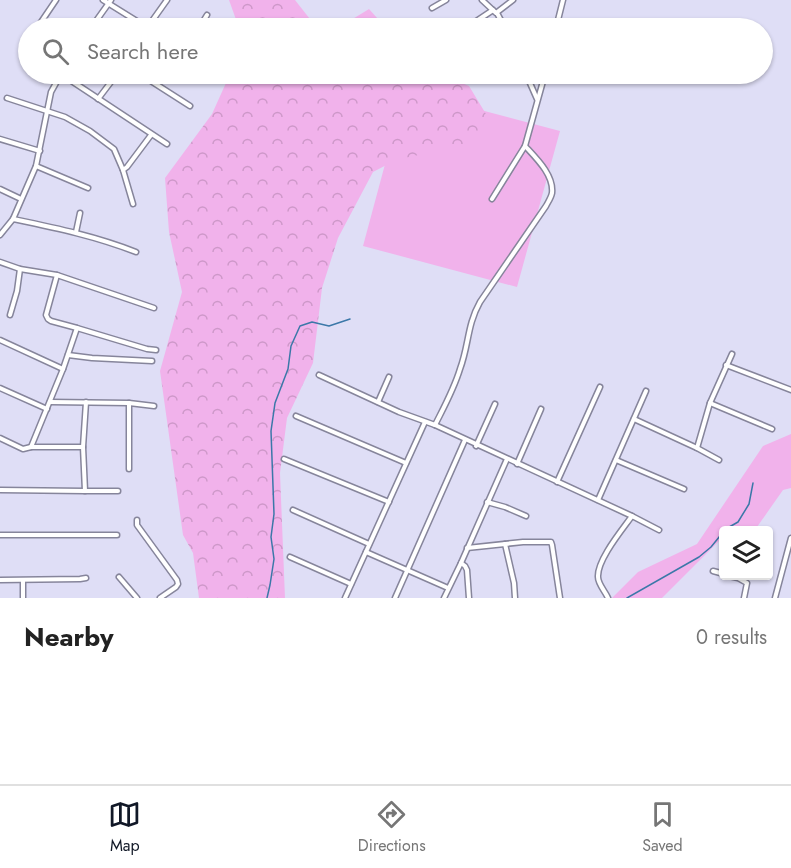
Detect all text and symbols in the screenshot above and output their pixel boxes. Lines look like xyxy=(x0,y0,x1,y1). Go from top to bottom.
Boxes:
search box xyxy=(18,18,773,84)
icon: search xyxy=(39,35,72,68)
text: Search here xyxy=(87,35,198,67)
map controls xyxy=(719,526,773,580)
button: layers xyxy=(719,526,773,580)
text: Nearby xyxy=(24,618,113,656)
text: 0 results xyxy=(696,623,767,652)
tab: Map xyxy=(108,798,141,857)
tab: Directions xyxy=(358,798,426,857)
tab: Saved xyxy=(642,798,683,857)

